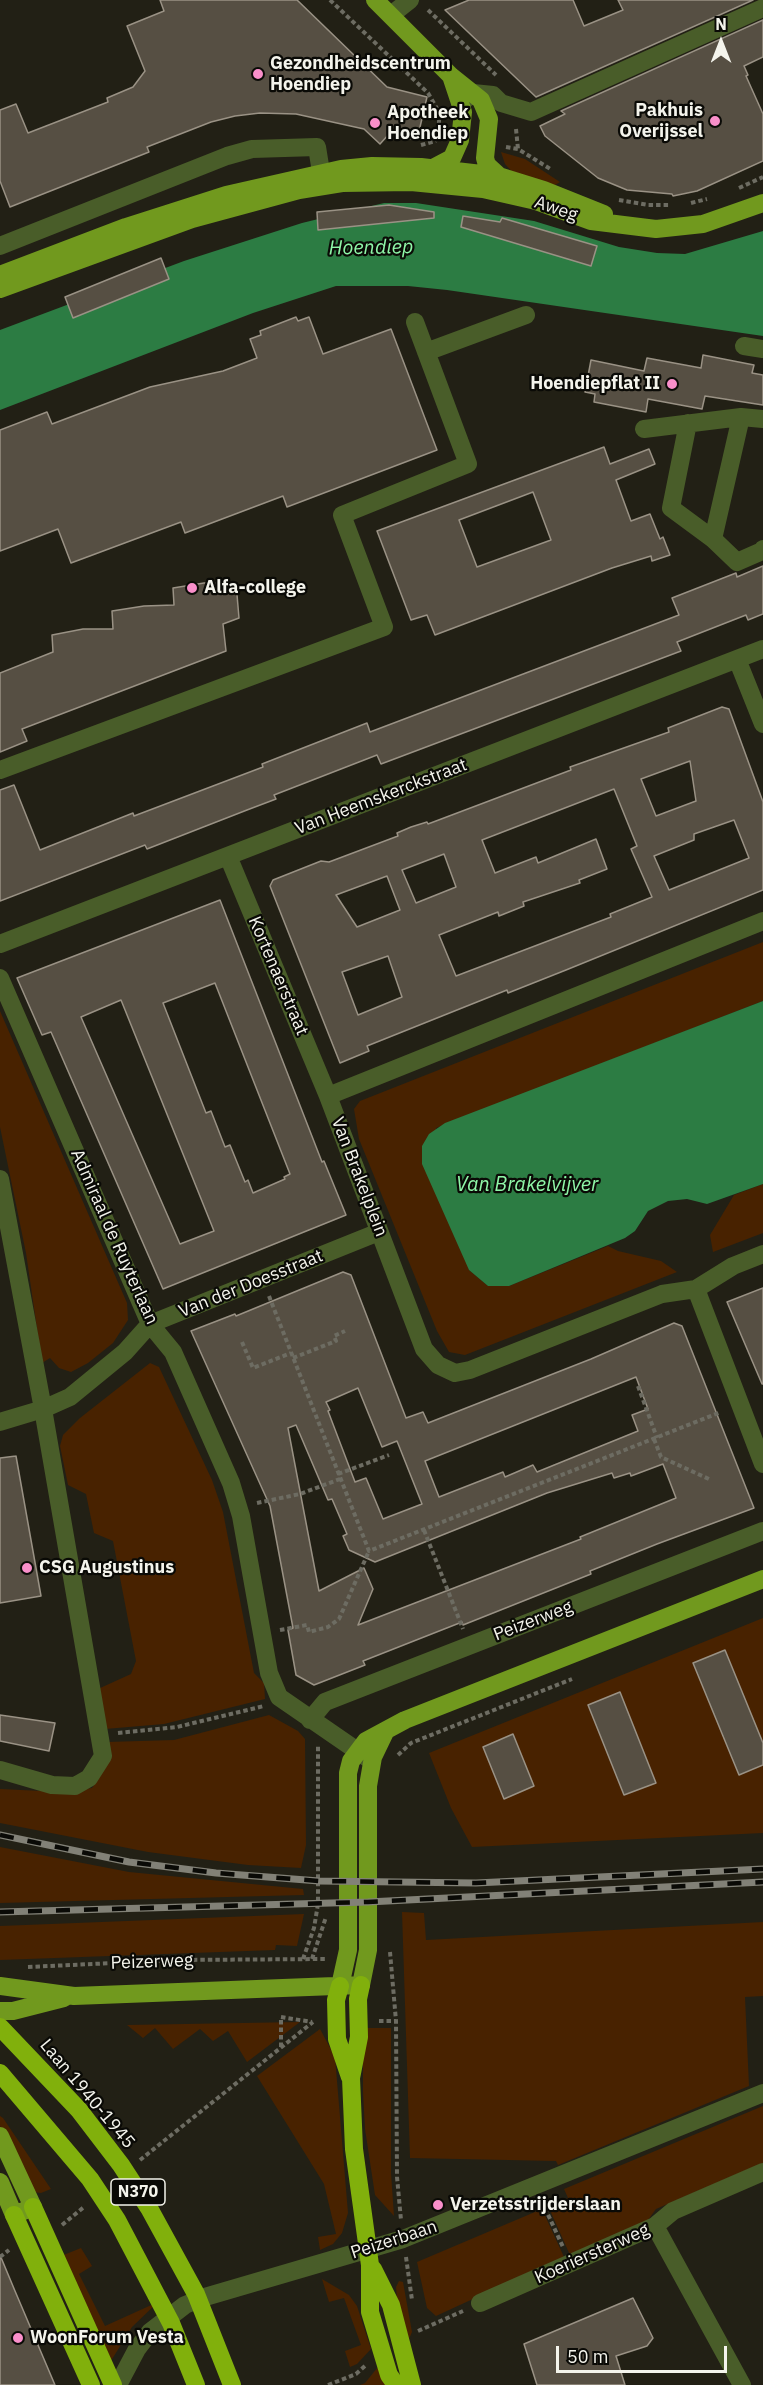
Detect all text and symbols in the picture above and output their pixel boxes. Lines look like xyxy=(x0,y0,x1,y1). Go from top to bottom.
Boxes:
north arrow xyxy=(691,12,751,72)
text: N xyxy=(715,14,727,34)
place label: Gezondheidscentrum Hoendiep xyxy=(270,53,451,96)
marker: Gezondheidscentrum Hoendiep xyxy=(251,67,265,81)
place label: Pakhuis Overijssel xyxy=(619,100,703,142)
place label: Apotheek Hoendiep xyxy=(387,102,469,144)
marker: Pakhuis Overijssel xyxy=(708,114,722,128)
marker: Apotheek Hoendiep xyxy=(368,116,382,130)
street label: Aweg xyxy=(531,192,581,226)
water label: Hoendiep xyxy=(328,235,414,261)
place label: Hoendiepflat II xyxy=(530,373,660,395)
marker: Hoendiepflat II xyxy=(665,377,679,391)
place label: Alfa-college xyxy=(204,577,306,599)
marker: Alfa-college xyxy=(185,581,199,595)
street label: Van Heemskerckstraat xyxy=(292,754,470,840)
street label: Kortenaerstraat xyxy=(243,913,313,1039)
street label: Van Brakelplein xyxy=(326,1114,392,1240)
street label: Admiraal de Ruyterlaan xyxy=(66,1146,162,1328)
water label: Van Brakelvijver xyxy=(456,1173,598,1197)
street label: Van der Doesstraat xyxy=(176,1245,326,1323)
place label: CSG Augustinus xyxy=(39,1557,174,1579)
marker: CSG Augustinus xyxy=(20,1561,34,1575)
street label: Peizerweg xyxy=(490,1596,576,1646)
street label: Peizerweg xyxy=(110,1950,194,1974)
street label: Laan 1940-1945 xyxy=(35,2035,139,2153)
road number: N370 xyxy=(111,2179,165,2205)
place label: Verzetsstrijderslaan xyxy=(450,2194,621,2216)
marker: Verzetsstrijderslaan xyxy=(431,2198,445,2212)
street label: Peizerbaan xyxy=(348,2216,440,2264)
street label: Koeriersterweg xyxy=(531,2219,653,2289)
place label: WoonForum Vesta xyxy=(30,2327,184,2349)
marker: WoonForum Vesta xyxy=(11,2331,25,2345)
scale bar xyxy=(559,2334,730,2372)
text: 50 m xyxy=(567,2345,609,2368)

